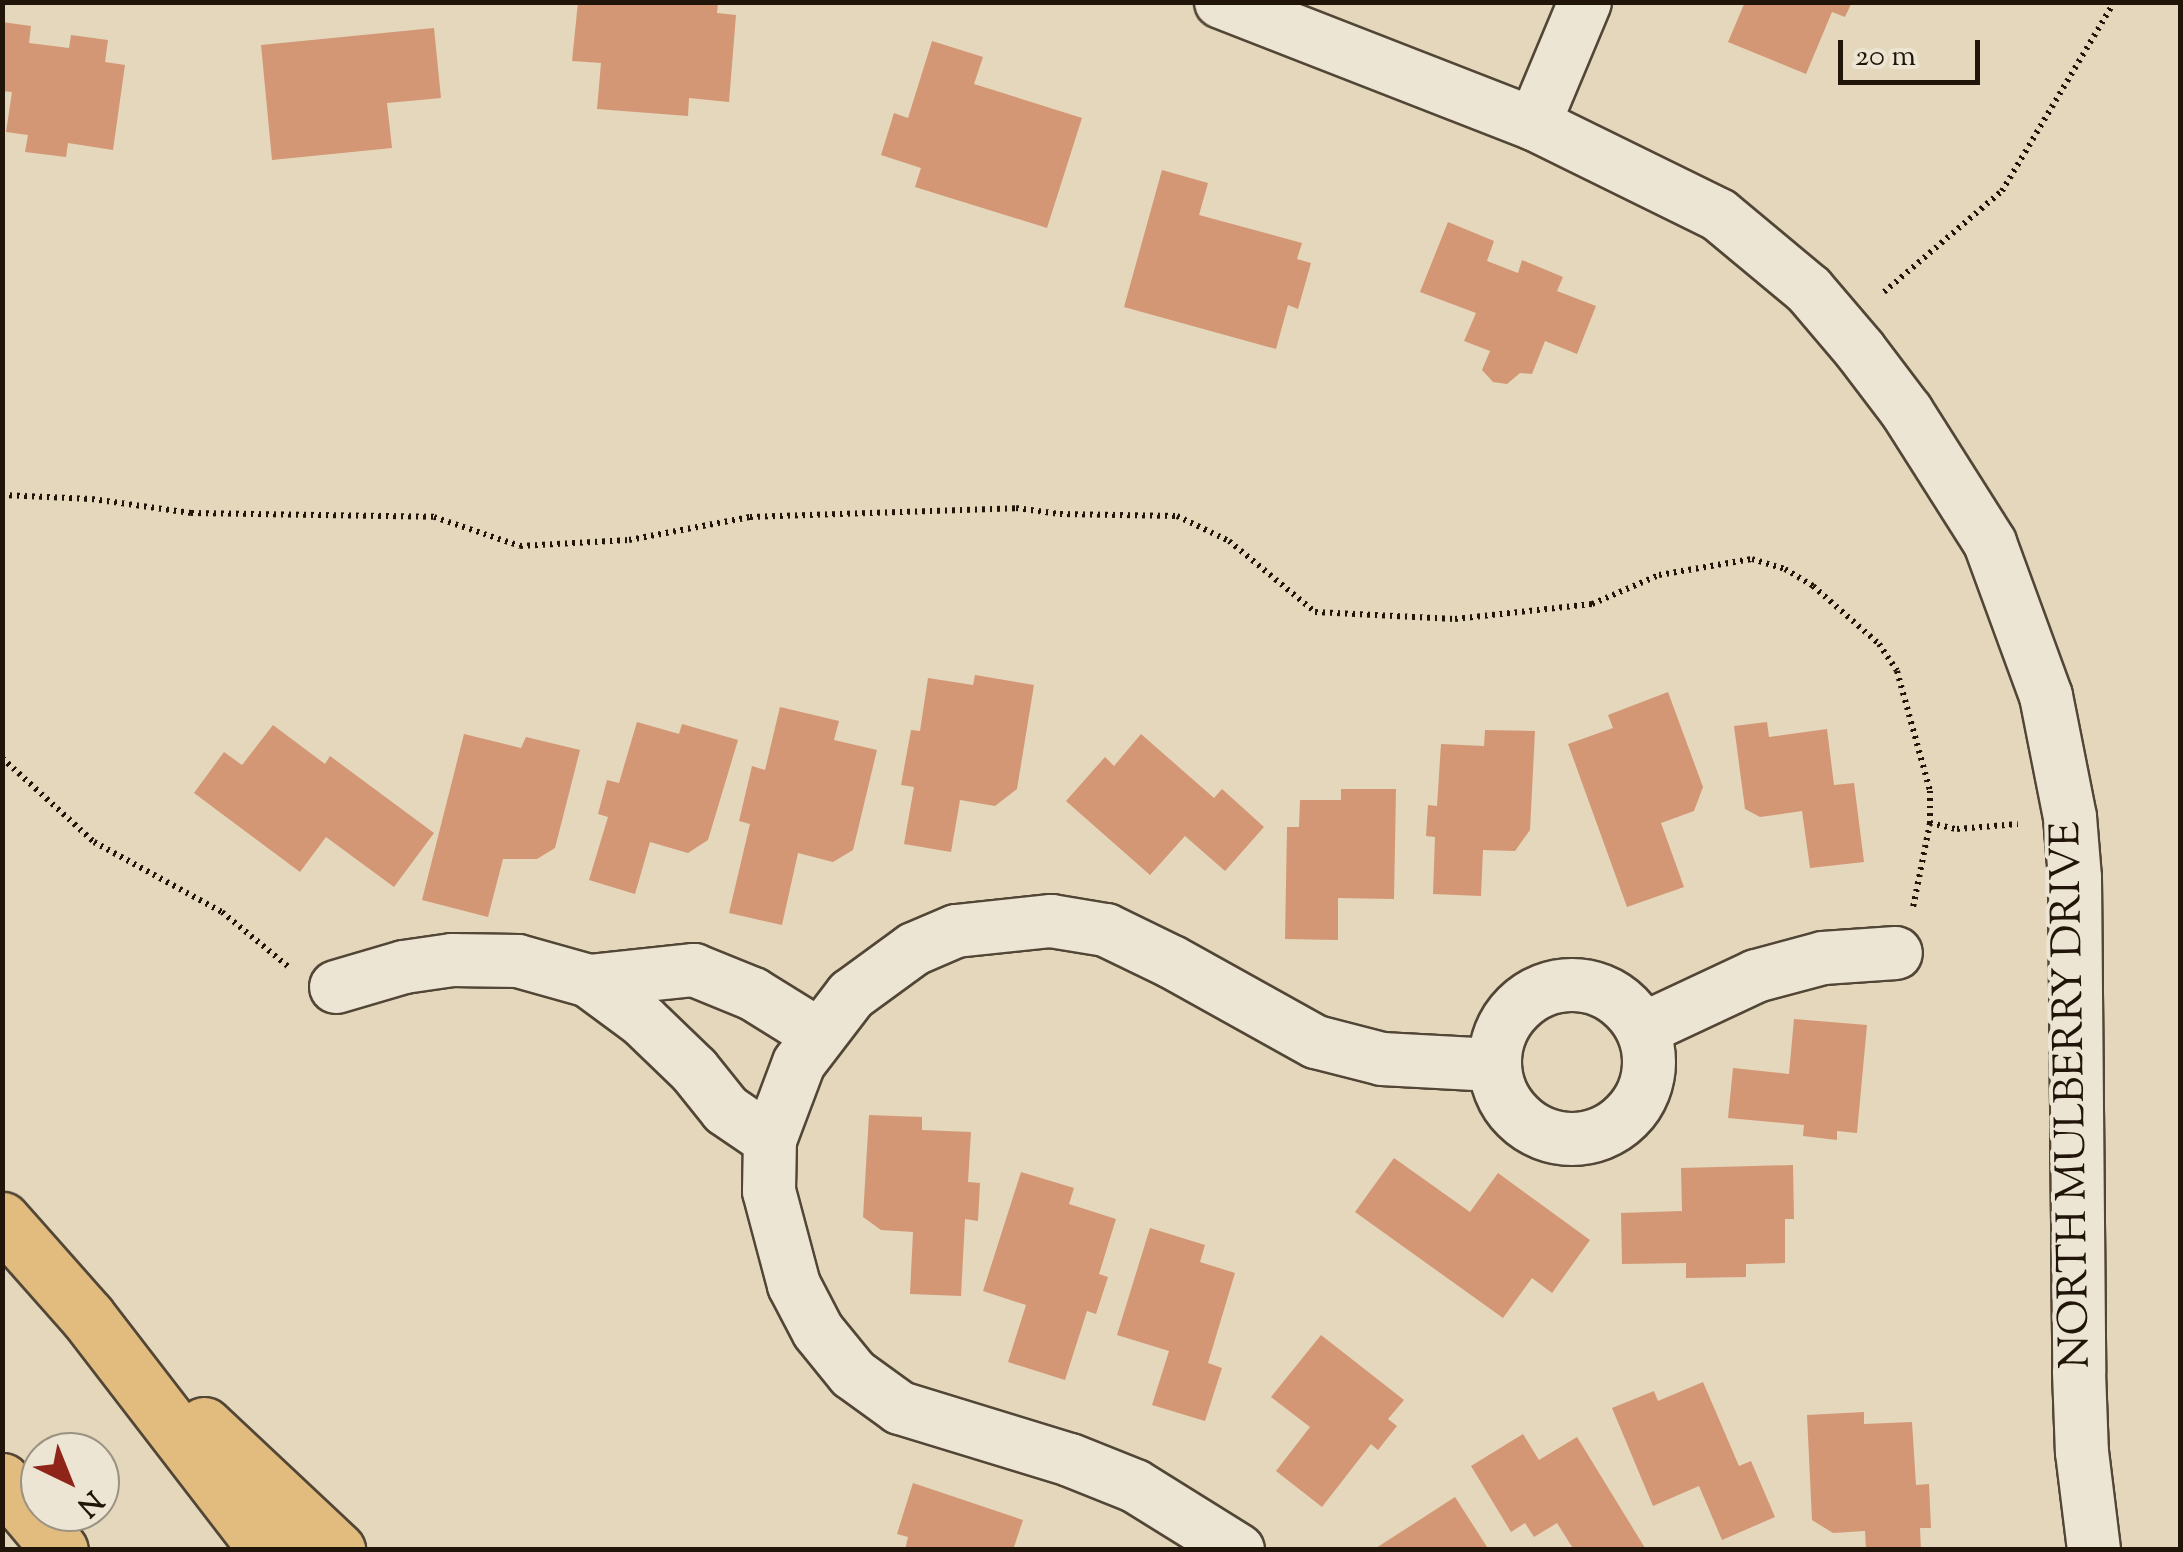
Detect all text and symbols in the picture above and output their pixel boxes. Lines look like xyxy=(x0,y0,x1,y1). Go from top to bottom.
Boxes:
scale bar xyxy=(1843,20,1986,82)
text: 20 m xyxy=(1855,36,1916,79)
street label: NORTH MULBERRY DRIVE xyxy=(2043,821,2103,1369)
north arrow xyxy=(20,1432,120,1532)
text: N xyxy=(67,1480,111,1525)

